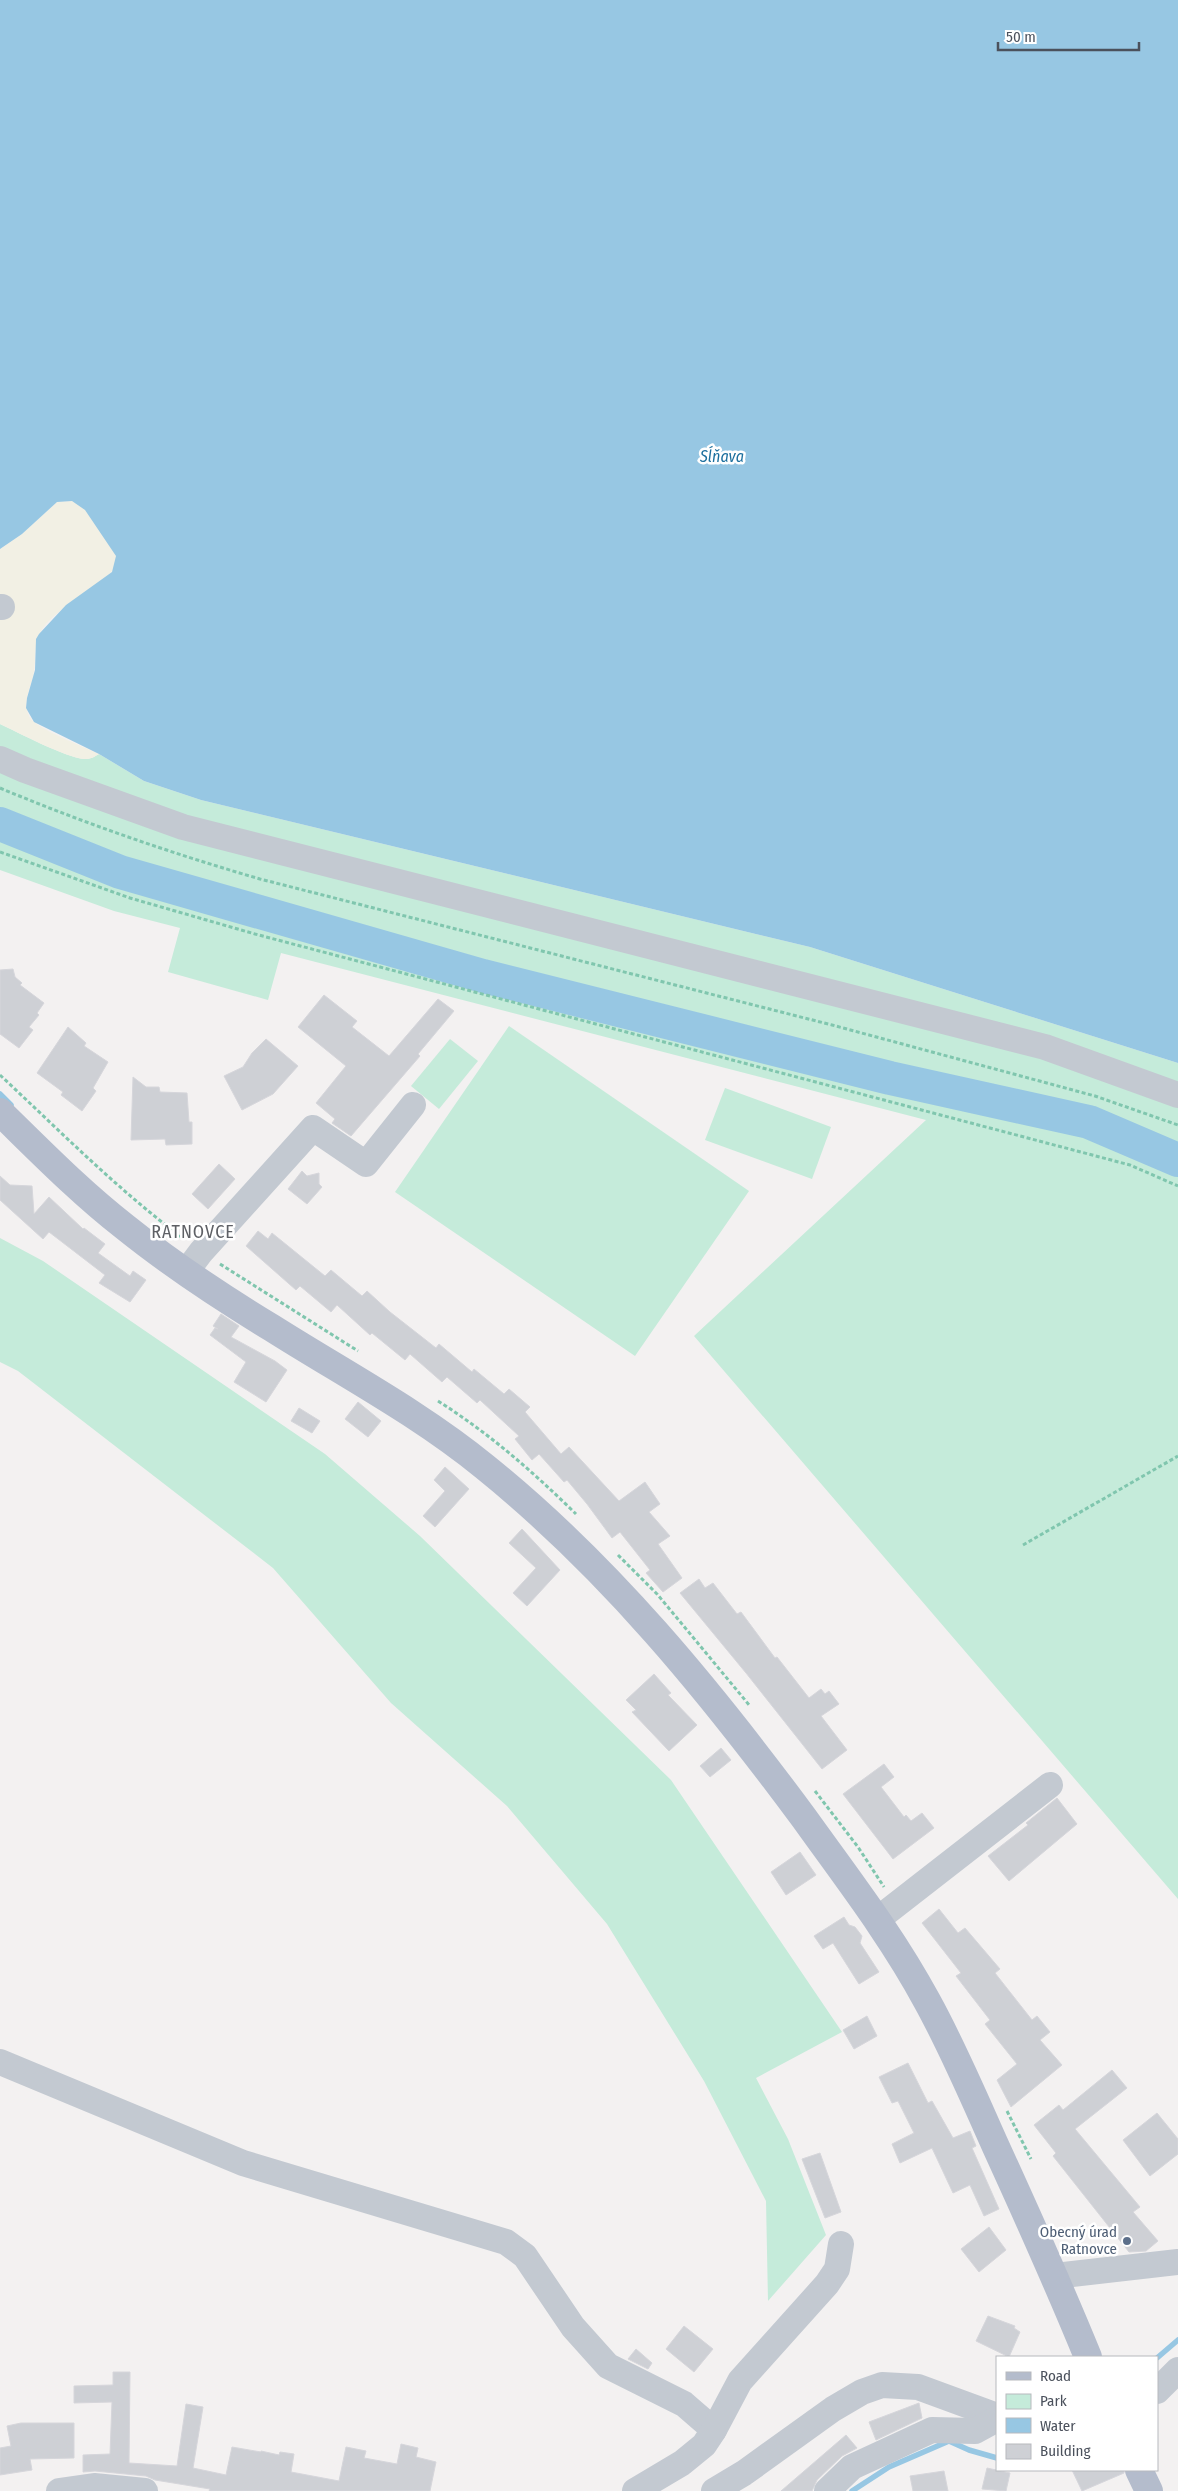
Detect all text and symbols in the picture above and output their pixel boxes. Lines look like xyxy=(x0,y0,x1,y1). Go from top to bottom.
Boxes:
scale bar xyxy=(998,20,1139,52)
text: 50 m xyxy=(1006,28,1036,46)
water label: Sĺňava xyxy=(699,445,744,466)
district label: RATNOVCE xyxy=(151,1221,235,1243)
place label: Obecný úrad Ratnovce xyxy=(1040,2223,1117,2258)
marker: Obecný úrad Ratnovce xyxy=(1121,2235,1133,2247)
legend xyxy=(996,2356,1158,2471)
text: Road xyxy=(1040,2367,1071,2385)
text: Park xyxy=(1040,2392,1067,2410)
text: Water xyxy=(1040,2417,1076,2435)
text: Building xyxy=(1040,2442,1091,2460)

